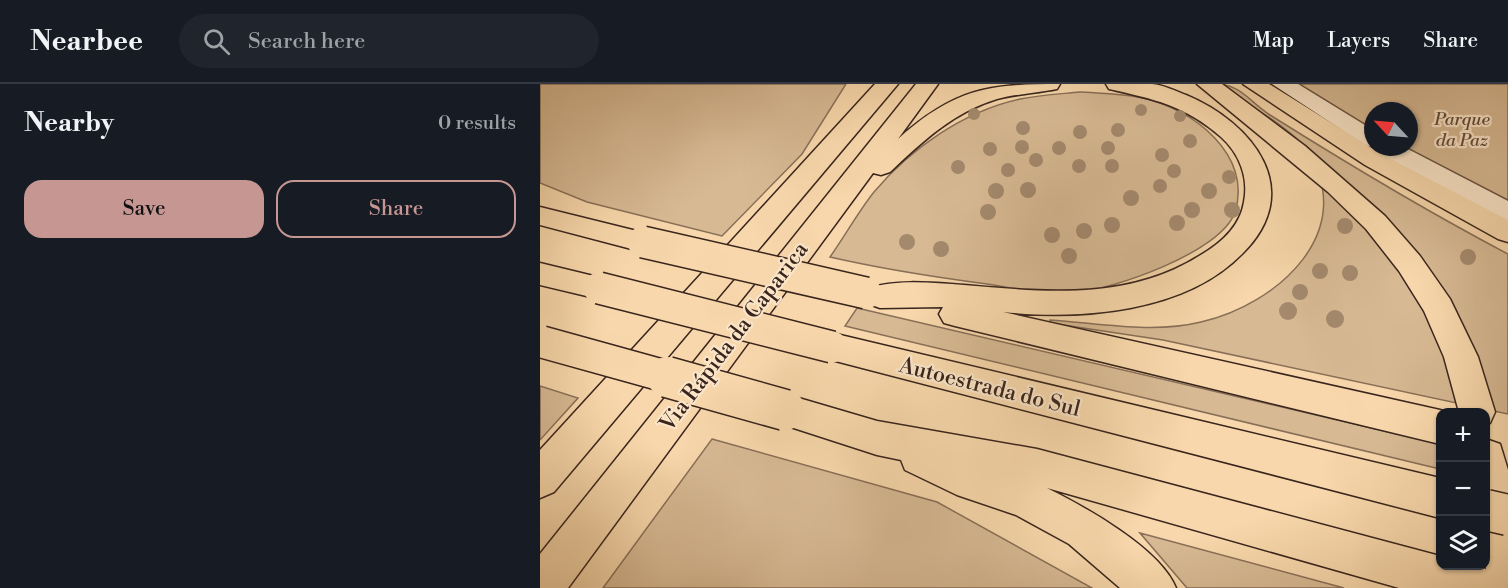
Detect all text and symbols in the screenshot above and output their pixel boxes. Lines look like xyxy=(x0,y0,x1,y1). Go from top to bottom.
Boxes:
search box xyxy=(179,14,599,68)
text: Nearbee xyxy=(30,24,143,59)
icon: search xyxy=(200,25,233,58)
text: Search here xyxy=(248,28,365,55)
text: Map xyxy=(1253,28,1294,54)
text: Layers xyxy=(1327,28,1390,54)
text: Share xyxy=(1423,28,1478,54)
north arrow xyxy=(1364,102,1418,156)
text: Nearby xyxy=(24,107,114,139)
park label: Parque da Paz xyxy=(1433,108,1490,152)
text: 0 results xyxy=(438,111,516,136)
button: Save xyxy=(24,180,264,238)
button: Share xyxy=(276,180,516,238)
street label: Via Rápida da Caparica xyxy=(654,236,815,438)
street label: Autoestrada do Sul xyxy=(895,352,1084,423)
map controls xyxy=(1436,408,1490,570)
button: + xyxy=(1436,408,1490,462)
button: − xyxy=(1436,462,1490,516)
button: layers xyxy=(1436,516,1490,570)

